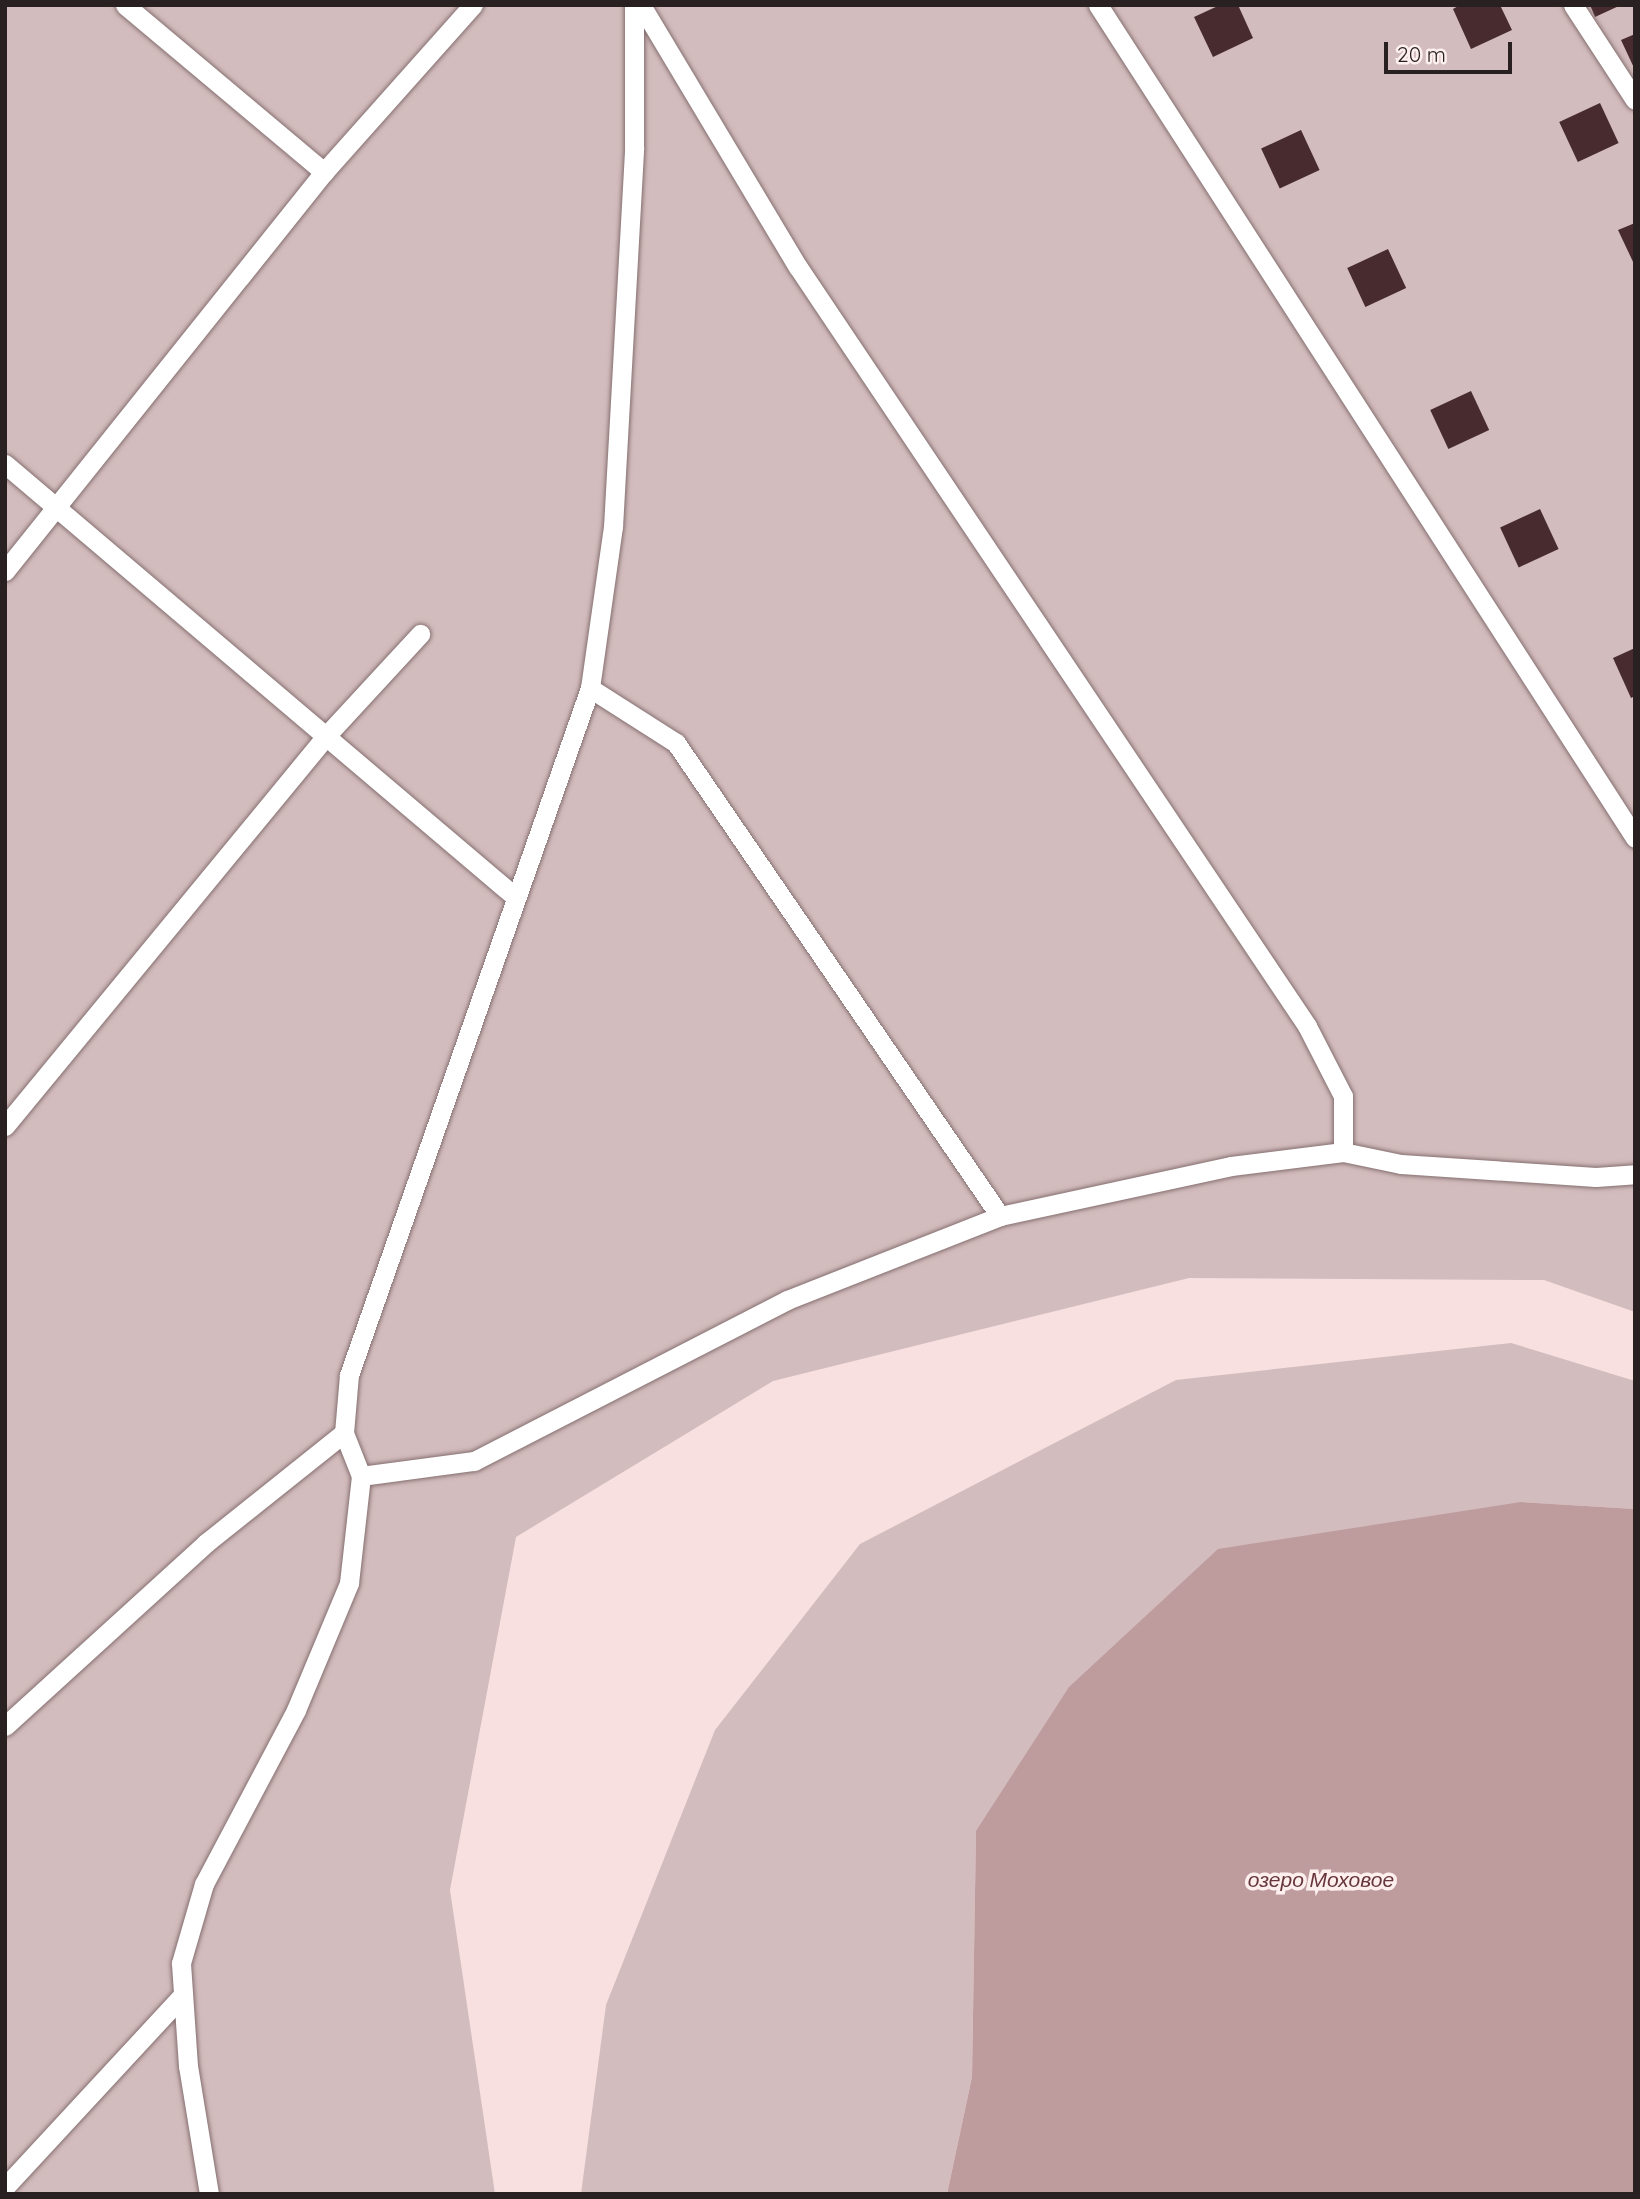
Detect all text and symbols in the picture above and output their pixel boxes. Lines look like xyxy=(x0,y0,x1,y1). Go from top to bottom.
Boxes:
scale bar xyxy=(1388,28,1516,72)
text: 20 m xyxy=(1397,41,1446,67)
water label: озеро Моховое xyxy=(1248,1866,1394,1892)

